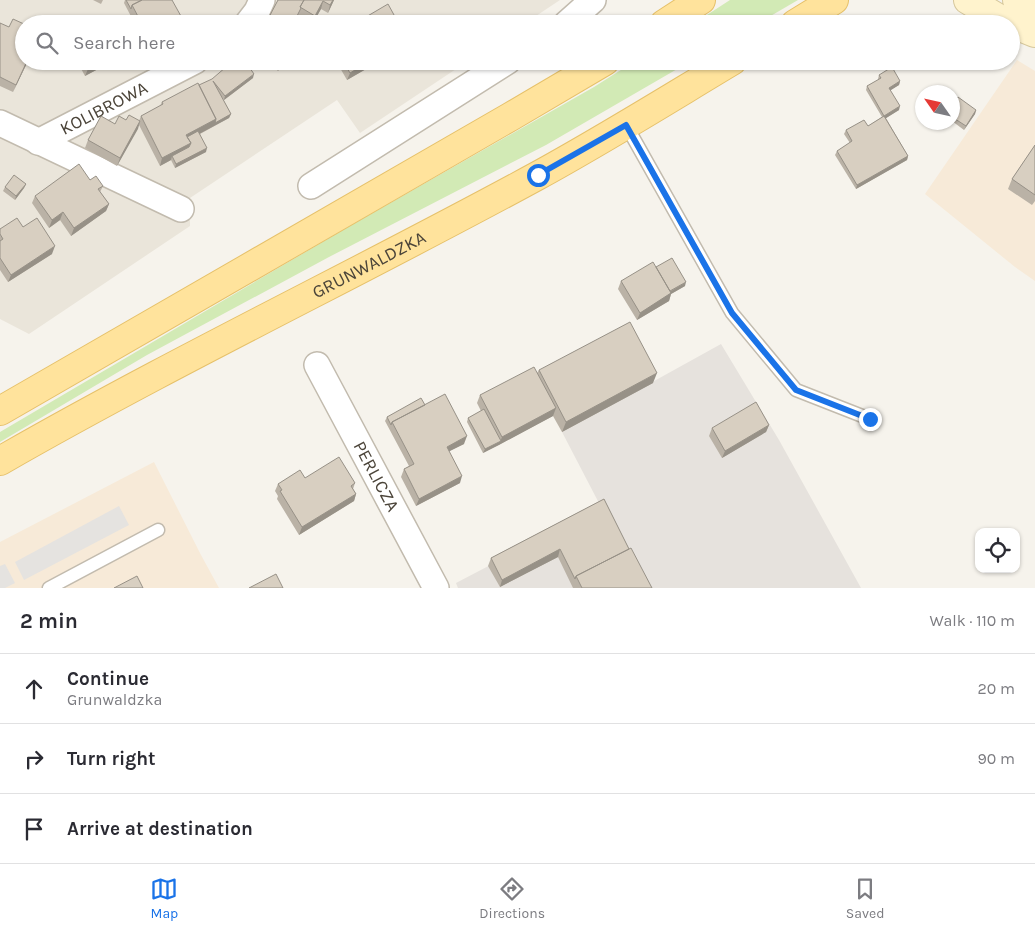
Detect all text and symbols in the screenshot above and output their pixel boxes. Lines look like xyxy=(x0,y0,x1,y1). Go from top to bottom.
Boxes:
search box xyxy=(15,15,1020,70)
icon: search xyxy=(33,29,61,57)
text: Search here xyxy=(73,32,175,54)
street label: KOLIBROWA xyxy=(56,76,151,140)
north arrow xyxy=(915,85,960,130)
route start xyxy=(527,164,550,187)
street label: GRUNWALDZKA xyxy=(309,226,429,303)
route end xyxy=(859,408,882,431)
street label: PERLICZA xyxy=(349,437,404,515)
map controls xyxy=(975,528,1020,573)
button: locate xyxy=(975,528,1020,573)
text: 2 min xyxy=(20,609,78,633)
text: Walk · 110 m xyxy=(930,611,1015,630)
text: Continue xyxy=(67,668,149,690)
icon: ahead xyxy=(20,675,48,703)
text: 20 m xyxy=(977,679,1015,698)
text: Grunwaldzka xyxy=(67,690,162,709)
icon: right xyxy=(20,745,48,773)
text: Turn right xyxy=(67,748,156,770)
text: 90 m xyxy=(977,749,1015,768)
icon: arrive xyxy=(20,815,48,843)
text: Arrive at destination xyxy=(67,818,253,840)
tab: Map xyxy=(150,875,178,922)
tab: Directions xyxy=(479,875,545,922)
tab: Saved xyxy=(846,875,885,922)

